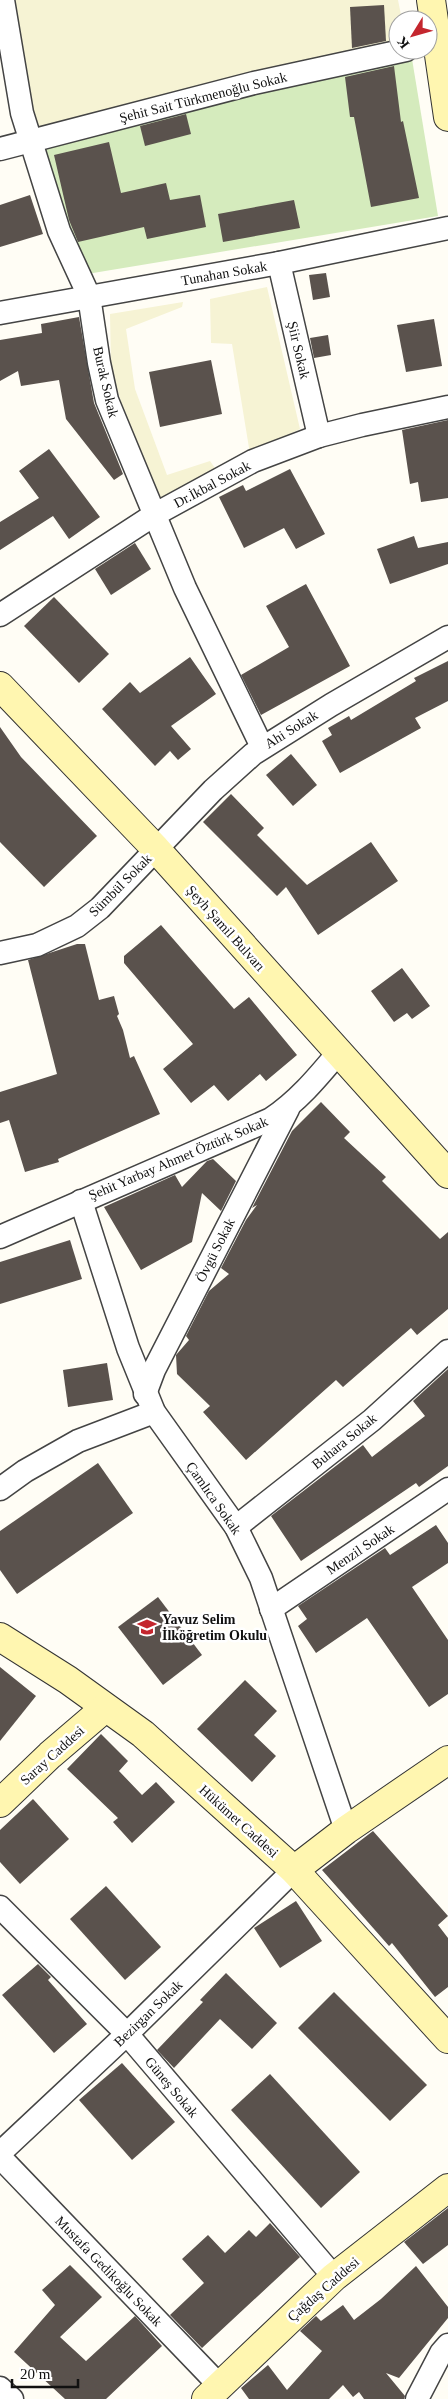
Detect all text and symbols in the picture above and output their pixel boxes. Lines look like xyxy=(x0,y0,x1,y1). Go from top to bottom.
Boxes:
north arrow xyxy=(388,10,438,60)
text: K xyxy=(394,34,412,51)
street label: Şehit Sait Türkmenoğlu Sokak xyxy=(118,69,288,126)
street label: Tunahan Sokak xyxy=(180,259,268,288)
street label: Şiir Sokak xyxy=(285,320,312,380)
street label: Burak Sokak xyxy=(90,345,121,419)
street label: Dr.İkbal Sokak xyxy=(171,458,253,511)
street label: Ahi Sokak xyxy=(262,707,320,752)
street label: Sümbül Sokak xyxy=(86,851,155,920)
street label: Şeyh Şamil Bulvarı xyxy=(183,883,268,974)
street label: Şehit Yarbay Ahmet Öztürk Sokak xyxy=(86,1113,270,1203)
street label: Övgü Sokak xyxy=(192,1215,238,1285)
street label: Buhara Sokak xyxy=(309,1411,380,1472)
street label: Çamlıca Sokak xyxy=(183,1459,244,1537)
street label: Menzil Sokak xyxy=(324,1521,397,1577)
place label: Yavuz Selim İlköğretim Okulu xyxy=(162,1612,267,1643)
school or university icon: Yavuz Selim İlköğretim Okulu xyxy=(136,1616,158,1638)
street label: Saray Caddesi xyxy=(17,1723,87,1788)
street label: Hükümet Caddesi xyxy=(196,1782,281,1861)
street label: Bezirgan Sokak xyxy=(111,1977,185,2050)
street label: Güneş Sokak xyxy=(142,2054,201,2121)
street label: Mustafa Gedikoğlu Sokak xyxy=(52,2213,165,2329)
street label: Çağdaş Caddesi xyxy=(285,2254,362,2325)
scale bar xyxy=(12,2356,79,2388)
text: 20 m xyxy=(20,2366,51,2382)

